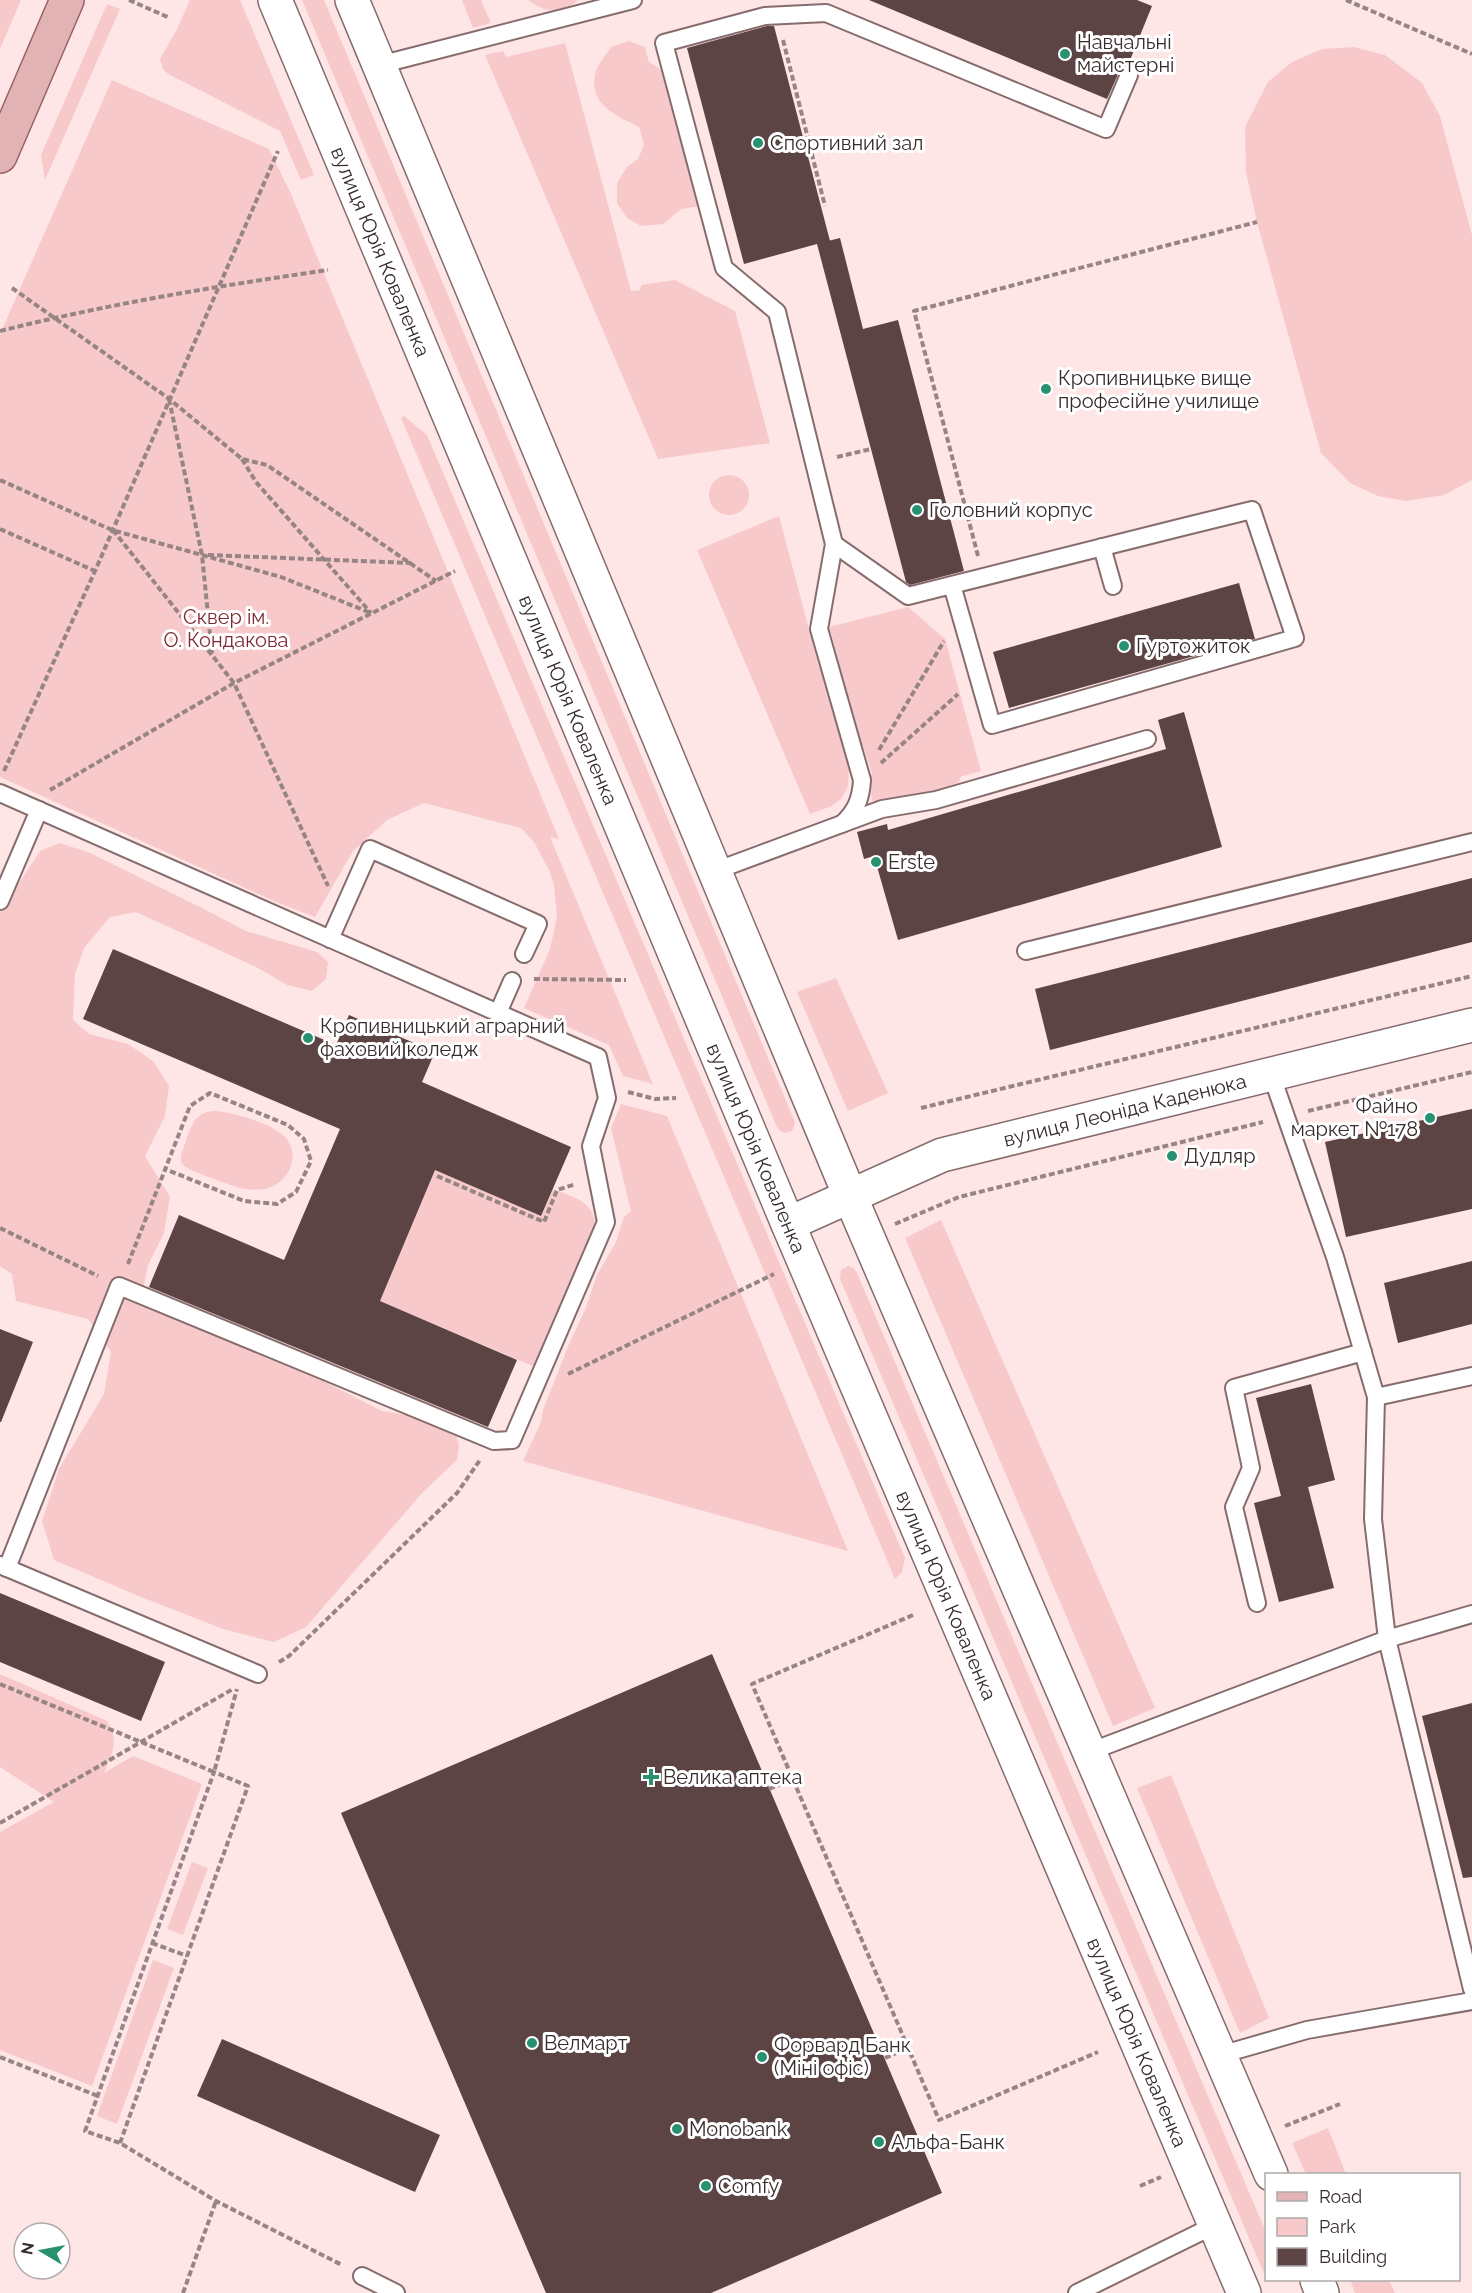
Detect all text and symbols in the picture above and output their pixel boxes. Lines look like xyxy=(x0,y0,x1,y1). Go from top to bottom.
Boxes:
place label: Навчальні майстерні xyxy=(1077,30,1174,77)
marker: Навчальні майстерні xyxy=(1058,47,1072,61)
place label: Спортивний зал xyxy=(770,131,923,155)
marker: Спортивний зал xyxy=(751,136,765,150)
street label: вулиця Юрія Коваленка xyxy=(326,143,435,360)
place label: Кропивницьке вище професійне училище xyxy=(1058,366,1259,413)
marker: Кропивницьке вище професійне училище xyxy=(1039,382,1053,396)
place label: Головний корпус xyxy=(929,498,1093,522)
marker: Головний корпус xyxy=(910,503,924,517)
street label: вулиця Юрія Коваленка xyxy=(514,591,623,809)
park label: Сквер ім. О. Кондакова xyxy=(163,605,289,652)
place label: Гуртожиток xyxy=(1136,634,1250,658)
marker: Гуртожиток xyxy=(1117,639,1131,653)
place label: Erste xyxy=(888,850,935,874)
marker: Erste xyxy=(869,855,883,869)
place label: Кропивницький аграрний фаховий коледж xyxy=(320,1014,565,1061)
marker: Кропивницький аграрний фаховий коледж xyxy=(301,1031,315,1045)
street label: вулиця Юрія Коваленка xyxy=(702,1040,811,1257)
street label: вулиця Леоніда Каденюка xyxy=(1001,1069,1249,1151)
place label: Файно маркет №178 xyxy=(1291,1094,1418,1141)
marker: Файно маркет №178 xyxy=(1423,1111,1437,1125)
place label: Дудляр xyxy=(1184,1144,1256,1168)
marker: Дудляр xyxy=(1165,1149,1179,1163)
street label: вулиця Юрія Коваленка xyxy=(891,1487,1002,1704)
place label: Велика аптека xyxy=(663,1765,802,1789)
marker: Велика аптека xyxy=(644,1770,658,1784)
street label: вулиця Юрія Коваленка xyxy=(1082,1934,1192,2151)
place label: Велмарт xyxy=(544,2031,628,2055)
place label: Форвард Банк (Міні офіс) xyxy=(774,2033,911,2080)
marker: Велмарт xyxy=(525,2036,539,2050)
marker: Форвард Банк (Міні офіс) xyxy=(755,2050,769,2064)
place label: Monobank xyxy=(689,2117,788,2141)
marker: Monobank xyxy=(670,2122,684,2136)
place label: Альфа-Банк xyxy=(891,2130,1005,2154)
marker: Альфа-Банк xyxy=(872,2135,886,2149)
legend xyxy=(1265,2173,1460,2281)
place label: Comfy xyxy=(718,2174,779,2198)
marker: Comfy xyxy=(699,2179,713,2193)
text: Road xyxy=(1319,2186,1362,2207)
text: Park xyxy=(1319,2216,1356,2237)
north arrow xyxy=(12,2221,72,2281)
text: N xyxy=(17,2241,38,2256)
text: Building xyxy=(1319,2246,1387,2267)

